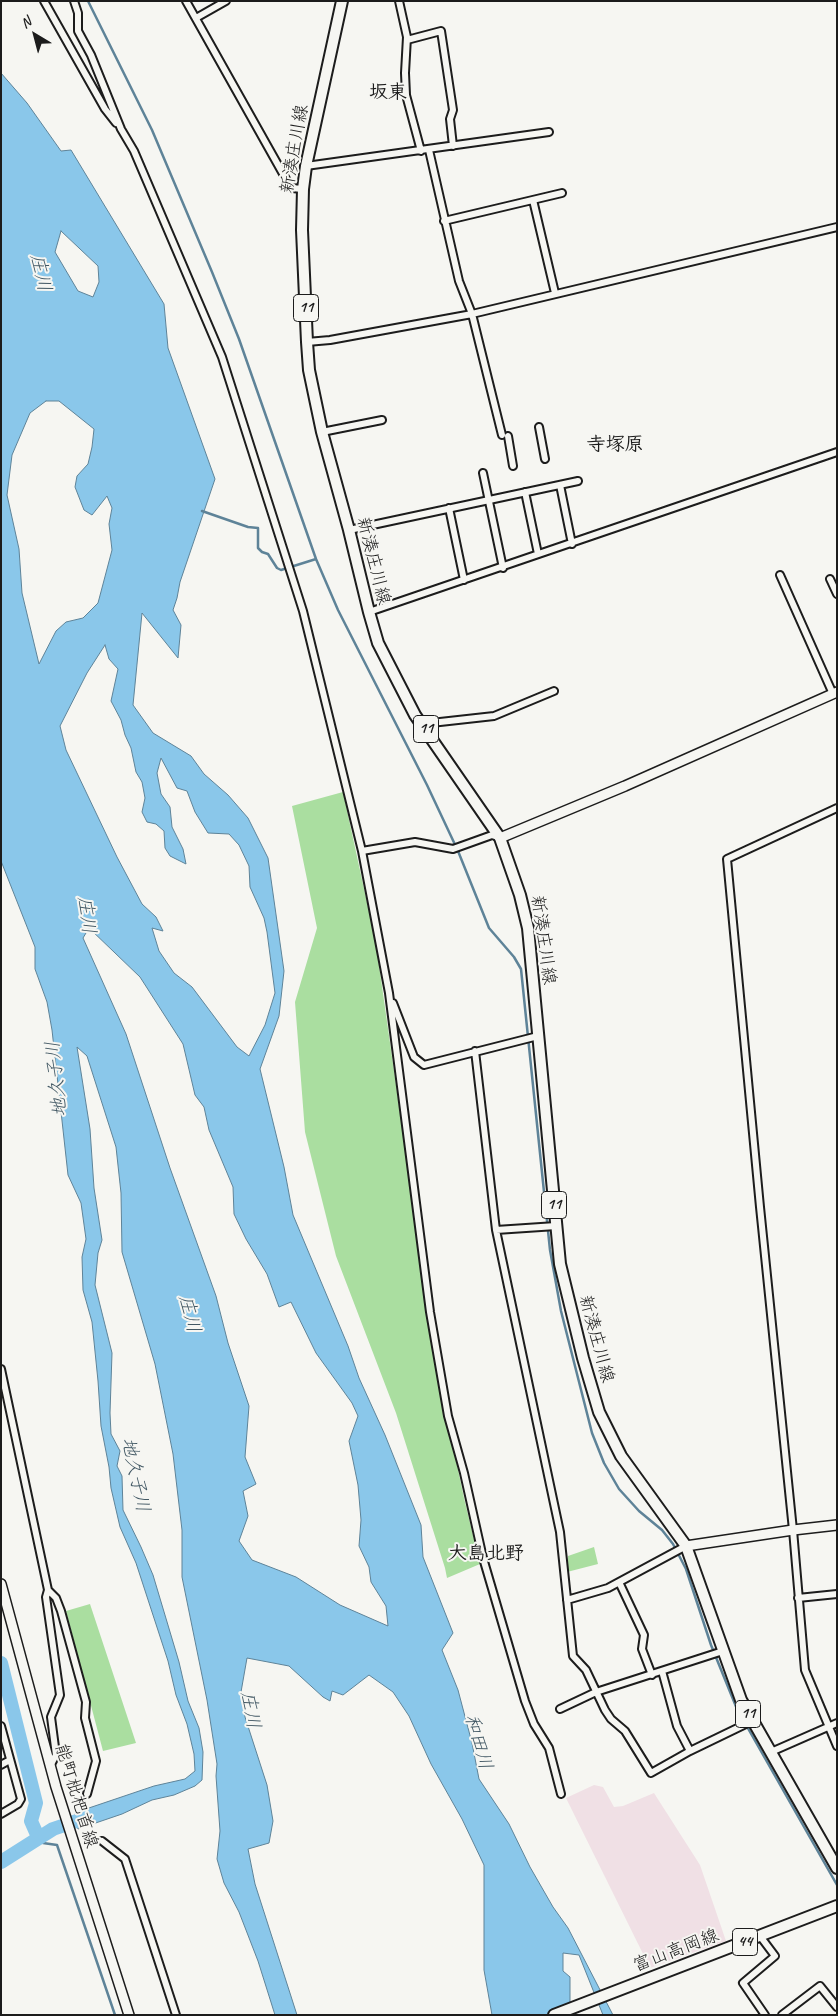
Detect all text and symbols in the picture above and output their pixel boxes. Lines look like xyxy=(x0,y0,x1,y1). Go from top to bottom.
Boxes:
north arrow xyxy=(10,10,60,60)
text: N xyxy=(17,13,34,32)
district label: 坂東 xyxy=(369,82,407,104)
street label: 新湊庄川線 xyxy=(277,103,313,195)
water label: 庄川 xyxy=(25,252,55,294)
road number: 11 xyxy=(294,294,318,322)
district label: 寺塚原 xyxy=(587,434,643,456)
street label: 新湊庄川線 xyxy=(352,515,394,607)
road number: 11 xyxy=(414,716,438,742)
street label: 新湊庄川線 xyxy=(526,894,560,986)
water label: 庄川 xyxy=(72,895,100,935)
water label: 地久子川 xyxy=(42,1040,72,1118)
road number: 11 xyxy=(542,1192,566,1218)
water label: 庄川 xyxy=(173,1293,205,1335)
street label: 新湊庄川線 xyxy=(574,1293,618,1385)
water label: 地久子川 xyxy=(116,1435,154,1515)
district label: 大島北野 xyxy=(448,1543,524,1565)
water label: 庄川 xyxy=(235,1689,265,1731)
road number: 11 xyxy=(736,1700,760,1728)
water label: 和田川 xyxy=(459,1711,497,1773)
street label: 能町枇杷首線 xyxy=(50,1741,102,1851)
street label: 富山高岡線 xyxy=(630,1925,722,1977)
road number: 44 xyxy=(732,1928,758,1955)

